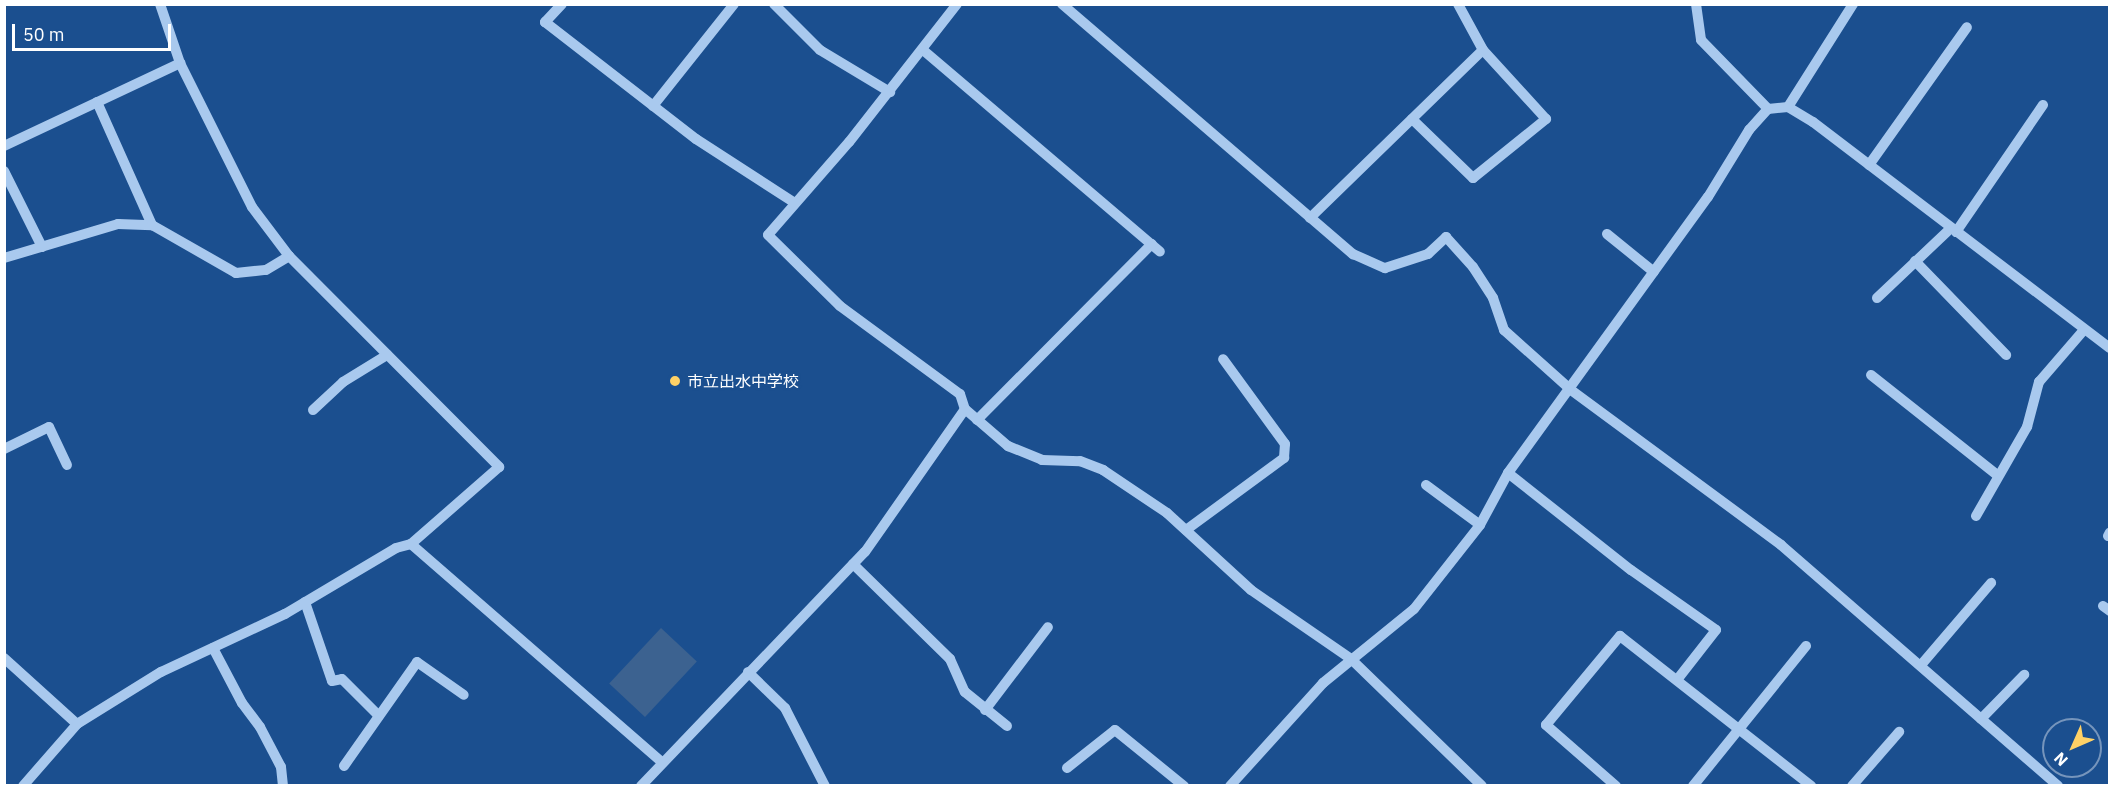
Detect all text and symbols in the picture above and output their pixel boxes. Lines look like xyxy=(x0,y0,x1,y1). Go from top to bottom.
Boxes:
scale bar xyxy=(15,12,174,50)
text: 50 m xyxy=(23,23,65,46)
place label: 市立出水中学校 xyxy=(687,371,799,391)
marker: 市立出水中学校 xyxy=(668,374,682,388)
north arrow xyxy=(2042,718,2102,778)
text: N xyxy=(2050,748,2072,770)

